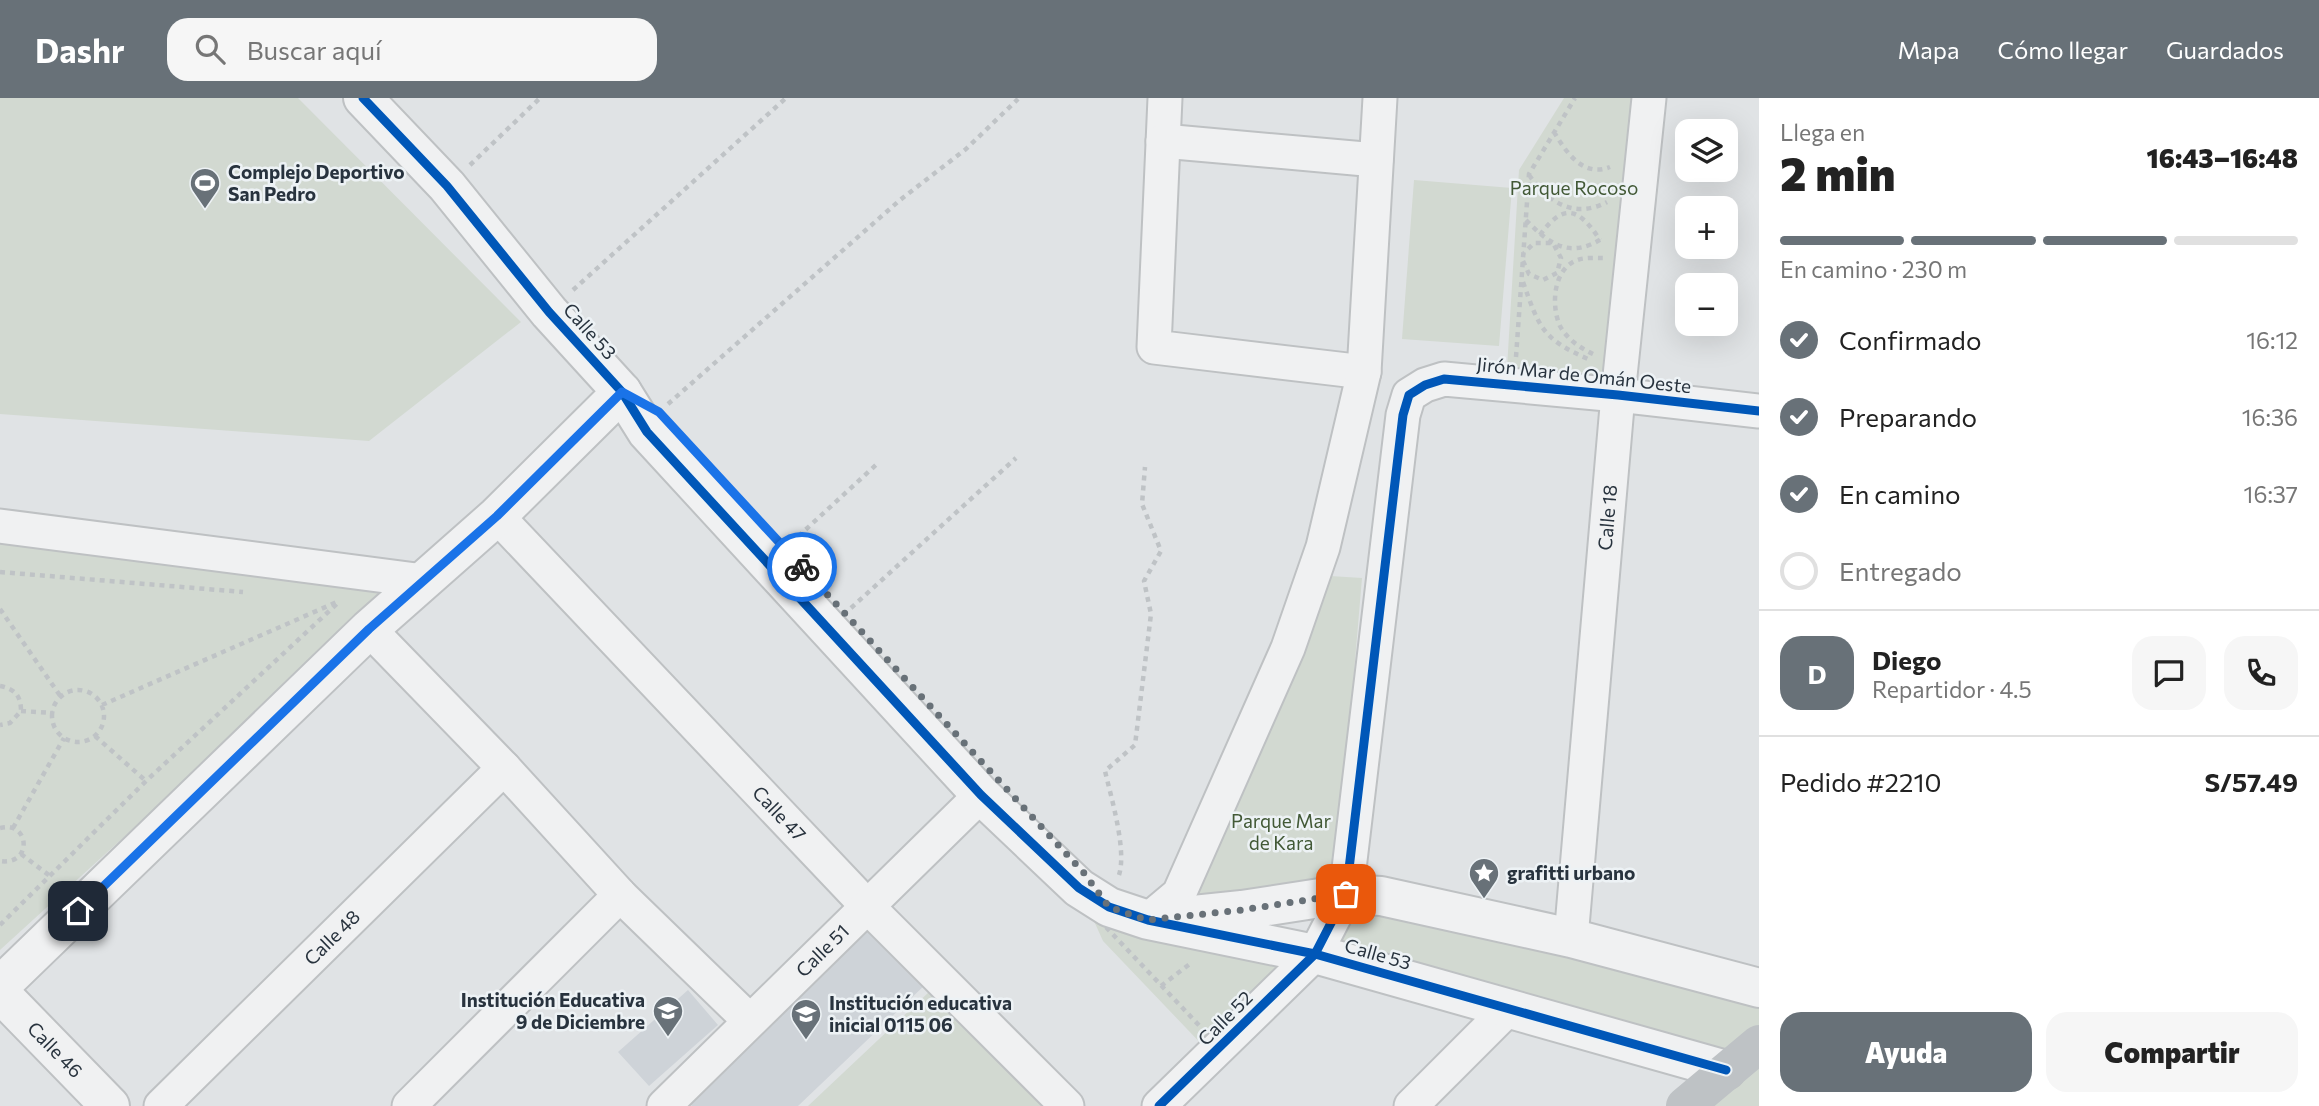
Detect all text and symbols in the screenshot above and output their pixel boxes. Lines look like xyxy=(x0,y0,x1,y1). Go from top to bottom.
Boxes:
search box xyxy=(167,18,657,81)
text: Dashr xyxy=(35,29,125,70)
icon: search xyxy=(191,30,229,68)
text: Buscar aquí xyxy=(247,34,382,65)
text: Mapa xyxy=(1897,35,1960,64)
text: Cómo llegar xyxy=(1998,35,2128,64)
text: Guardados xyxy=(2166,35,2284,64)
text: Llega en xyxy=(1780,118,1865,146)
map controls xyxy=(1675,119,1738,336)
button: layers xyxy=(1675,119,1738,182)
text: 16:43–16:48 xyxy=(2147,142,2298,173)
text: 2 min xyxy=(1780,144,1896,200)
place label: Complejo Deportivo San Pedro xyxy=(228,160,405,205)
sports icon: Complejo Deportivo San Pedro xyxy=(188,166,222,210)
park label: Parque Rocoso xyxy=(1510,176,1638,199)
button: + xyxy=(1675,196,1738,259)
text: En camino · 230 m xyxy=(1780,255,1967,283)
button: − xyxy=(1675,273,1738,336)
street label: Calle 53 xyxy=(559,298,622,364)
icon: check xyxy=(1780,321,1818,359)
text: Confirmado xyxy=(1839,324,1981,355)
text: 16:12 xyxy=(2246,326,2298,354)
street label: Jirón Mar de Omán Oeste xyxy=(1476,352,1692,397)
icon: check xyxy=(1780,398,1818,436)
text: Preparando xyxy=(1839,401,1977,432)
text: 16:36 xyxy=(2242,403,2298,431)
icon: check xyxy=(1780,475,1818,513)
text: En camino xyxy=(1839,478,1961,509)
text: 16:37 xyxy=(2244,480,2298,508)
street label: Calle 18 xyxy=(1593,484,1621,551)
courier xyxy=(767,532,837,602)
icon: bike xyxy=(783,548,821,586)
text: Entregado xyxy=(1839,555,1962,586)
button: chat xyxy=(2132,636,2206,710)
button: phone xyxy=(2224,636,2298,710)
text: Diego xyxy=(1872,644,1942,675)
text: D xyxy=(1807,658,1827,689)
text: Repartidor · 4.5 xyxy=(1872,675,2032,703)
text: Pedido #2210 xyxy=(1780,766,1941,797)
text: S/57.49 xyxy=(2205,766,2298,797)
street label: Calle 47 xyxy=(748,781,811,845)
park label: Parque Mar de Kara xyxy=(1231,809,1331,854)
place icon: grafitti urbano xyxy=(1467,856,1501,900)
place label: grafitti urbano xyxy=(1507,861,1635,884)
pin xyxy=(1316,864,1376,924)
icon: bag xyxy=(1327,875,1365,913)
pin xyxy=(48,881,108,941)
icon: home xyxy=(59,892,97,930)
street label: Calle 48 xyxy=(299,905,364,970)
street label: Calle 51 xyxy=(791,919,853,981)
street label: Calle 53 xyxy=(1342,933,1414,974)
street label: Calle 52 xyxy=(1193,986,1257,1050)
place label: Institución Educativa 9 de Diciembre xyxy=(461,988,645,1033)
place label: Institución educativa inicial 0115 06 xyxy=(829,991,1012,1036)
school or university icon: Institución Educativa 9 de Diciembre xyxy=(651,994,685,1038)
school or university icon: Institución educativa inicial 0115 06 xyxy=(789,997,823,1041)
button: Ayuda xyxy=(1780,1012,2032,1092)
button: Compartir xyxy=(2046,1012,2298,1092)
street label: Calle 46 xyxy=(23,1016,88,1082)

